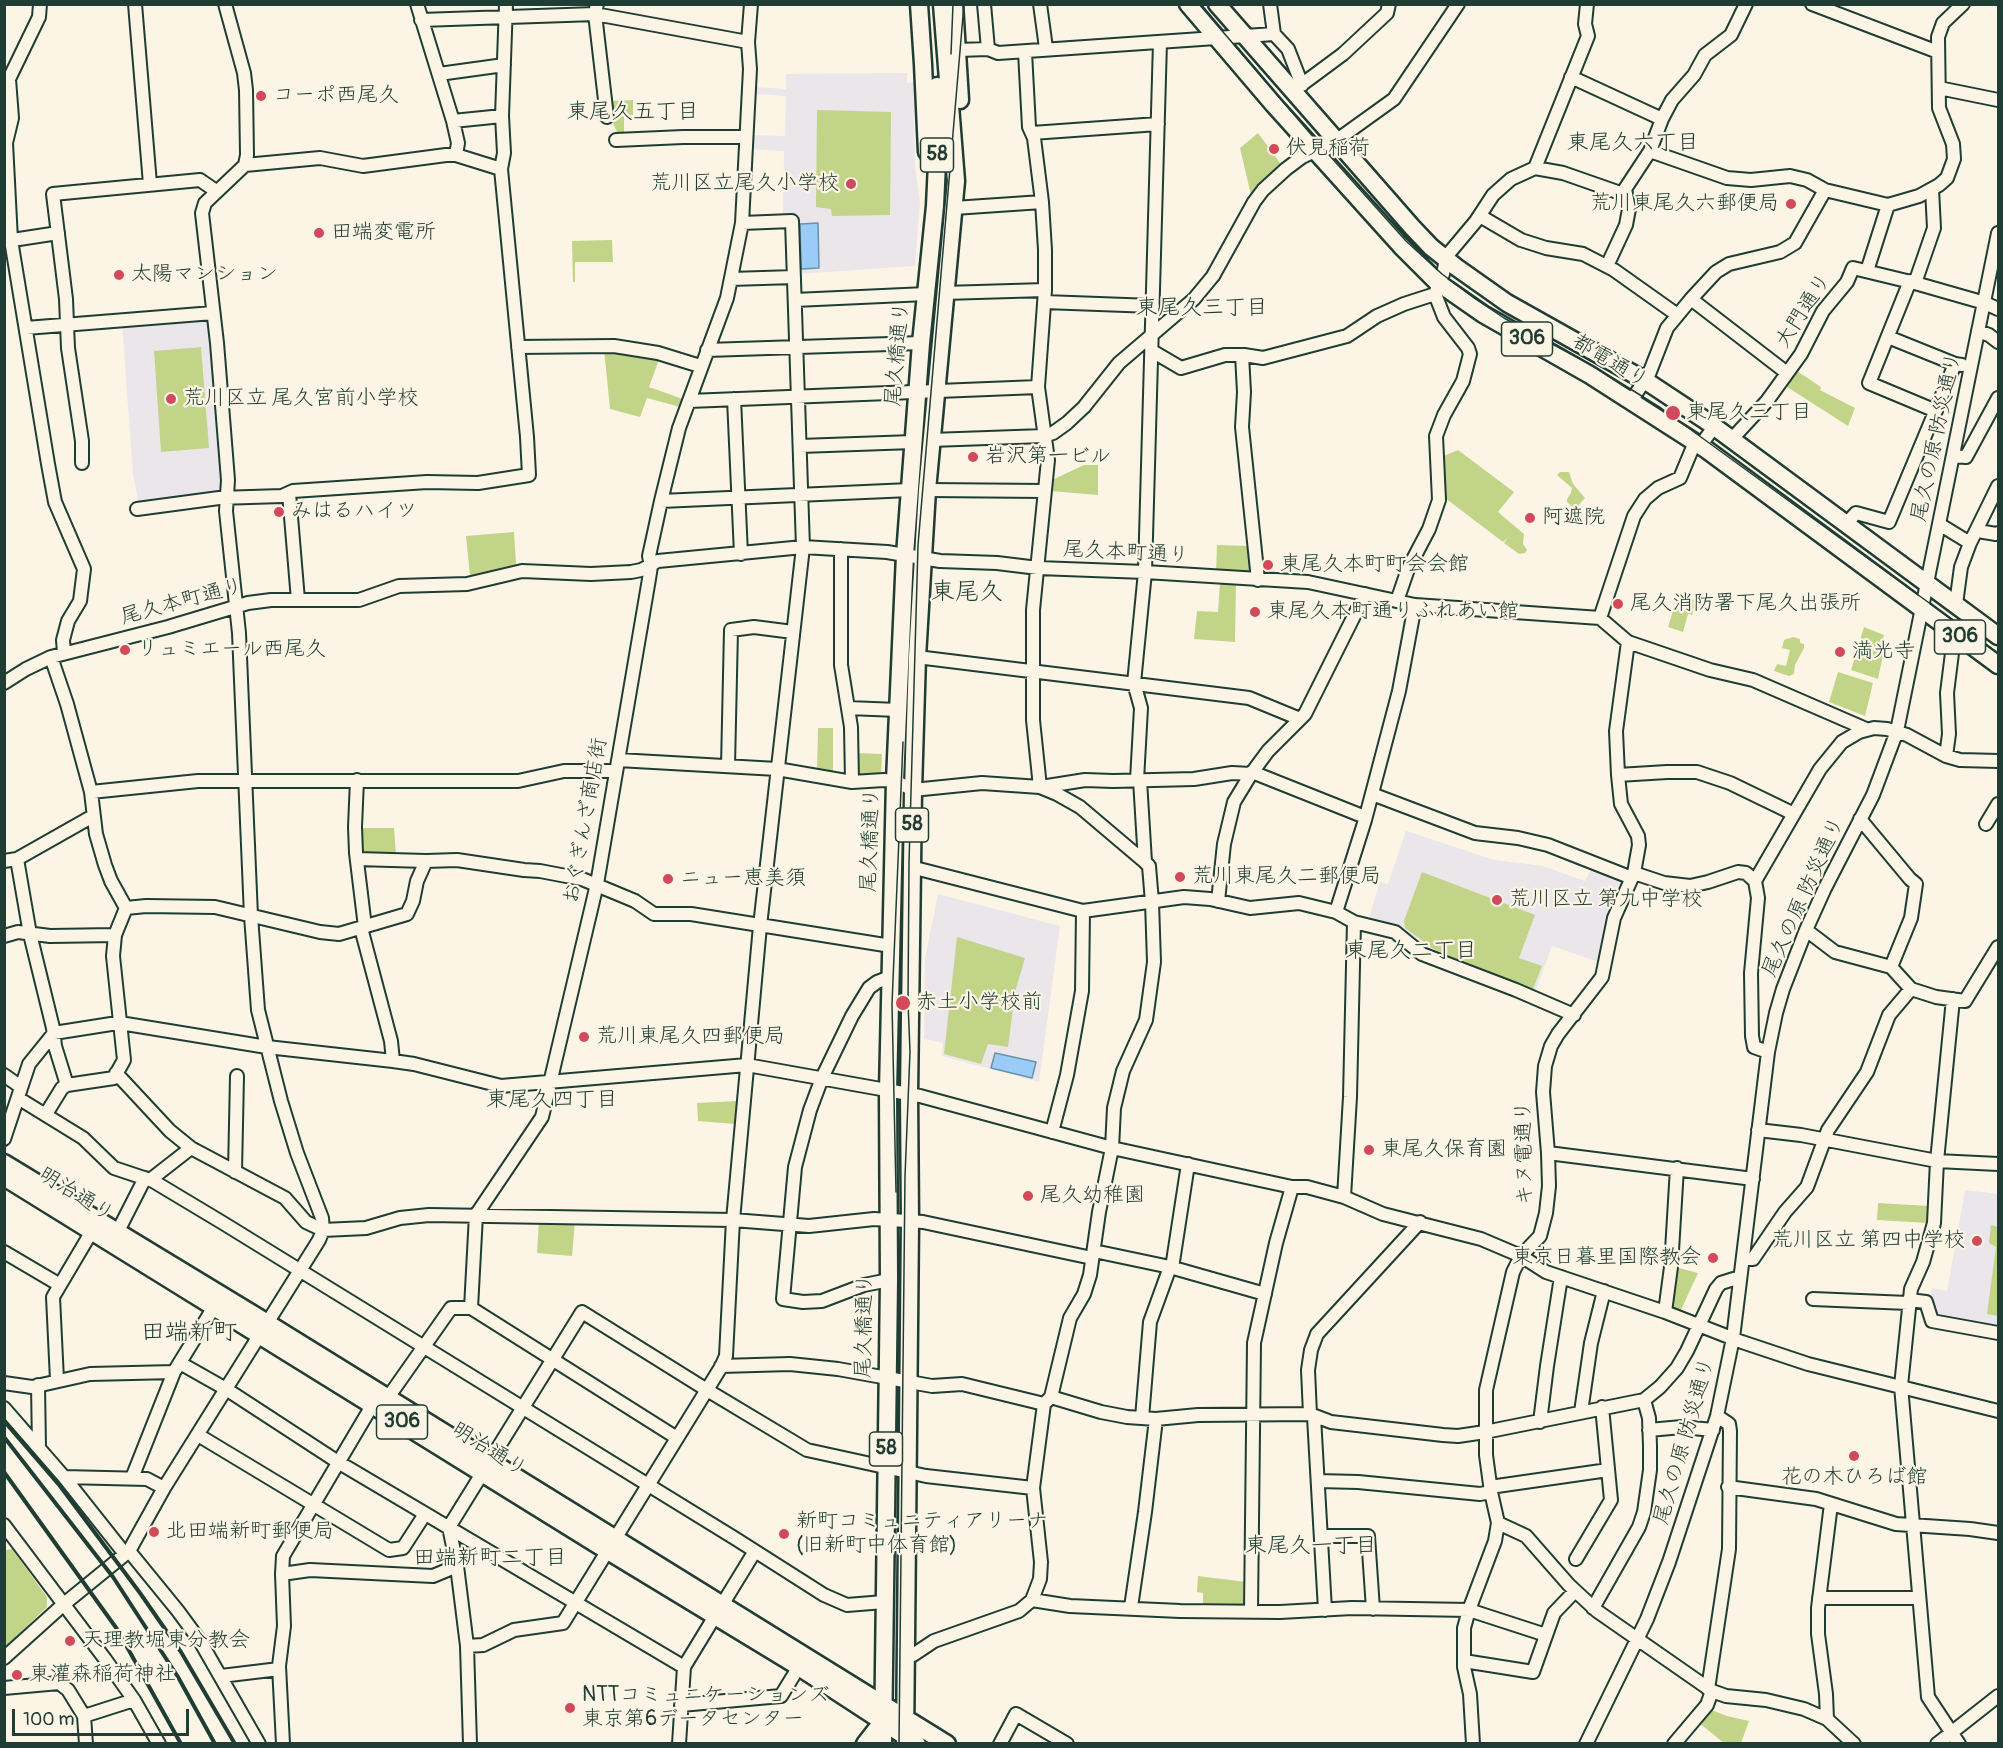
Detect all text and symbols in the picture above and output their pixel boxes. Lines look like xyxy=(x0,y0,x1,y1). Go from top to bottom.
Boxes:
place label: コーポ西尾久 xyxy=(273,83,399,109)
marker: コーポ西尾久 xyxy=(254,89,268,103)
district label: 東尾久五丁目 xyxy=(567,99,699,125)
district label: 東尾久六丁目 xyxy=(1567,130,1699,156)
place label: 伏見稲荷 xyxy=(1286,136,1370,162)
road number: 58 xyxy=(920,138,954,172)
marker: 伏見稲荷 xyxy=(1267,142,1281,156)
place label: 荒川区立尾久小学校 xyxy=(650,171,839,197)
marker: 荒川区立尾久小学校 xyxy=(844,177,858,191)
place label: 荒川東尾久六郵便局 xyxy=(1590,191,1779,217)
marker: 荒川東尾久六郵便局 xyxy=(1784,197,1798,211)
place label: 田端変電所 xyxy=(331,220,436,246)
marker: 田端変電所 xyxy=(312,226,326,240)
place label: 太陽マンション xyxy=(131,262,278,288)
marker: 太陽マンション xyxy=(112,268,126,282)
street label: 大門通り xyxy=(1771,269,1837,353)
district label: 東尾久三丁目 xyxy=(1136,295,1268,321)
street label: 尾久橋通り xyxy=(881,301,915,407)
road number: 306 xyxy=(1502,322,1552,356)
street label: 都電通り xyxy=(1568,330,1652,394)
street label: 尾久の原 防災通り xyxy=(1907,350,1967,524)
place label: 荒川区立 尾久宮前小学校 xyxy=(183,386,419,412)
marker: 荒川区立 尾久宮前小学校 xyxy=(164,392,178,406)
place label: 東尾久三丁目 xyxy=(1686,400,1812,426)
marker: 東尾久三丁目 xyxy=(1664,404,1682,422)
place label: 岩沢第一ビル xyxy=(985,444,1111,470)
marker: 岩沢第一ビル xyxy=(966,450,980,464)
place label: みはるハイツ xyxy=(291,499,417,525)
marker: みはるハイツ xyxy=(272,505,286,519)
place label: 阿遮院 xyxy=(1542,505,1605,531)
marker: 阿遮院 xyxy=(1523,511,1537,525)
street label: 尾久本町通り xyxy=(1062,537,1190,569)
place label: 東尾久本町町会会館 xyxy=(1280,552,1469,578)
marker: 東尾久本町町会会館 xyxy=(1261,558,1275,572)
street label: 尾久本町通り xyxy=(118,574,246,630)
district label: 東尾久 xyxy=(931,579,1003,607)
place label: 尾久消防署下尾久出張所 xyxy=(1630,591,1861,617)
marker: 尾久消防署下尾久出張所 xyxy=(1611,597,1625,611)
place label: 東尾久本町通りふれあい館 xyxy=(1267,599,1519,625)
marker: 東尾久本町通りふれあい館 xyxy=(1248,605,1262,619)
road number: 306 xyxy=(1934,620,1986,654)
place label: リュミエール西尾久 xyxy=(137,637,326,663)
place label: 満光寺 xyxy=(1852,639,1915,665)
marker: リュミエール西尾久 xyxy=(118,643,132,657)
marker: 満光寺 xyxy=(1833,645,1847,659)
street label: おぐぎんざ商店街 xyxy=(559,736,613,906)
street label: 尾久橋通り xyxy=(857,787,885,893)
road number: 58 xyxy=(896,808,928,842)
street label: 尾久の原 防災通り xyxy=(1757,813,1851,981)
place label: 荒川東尾久二郵便局 xyxy=(1192,864,1381,890)
place label: ニュー恵美須 xyxy=(680,866,806,892)
marker: 荒川東尾久二郵便局 xyxy=(1173,870,1187,884)
marker: ニュー恵美須 xyxy=(661,872,675,886)
place label: 荒川区立 第九中学校 xyxy=(1509,887,1703,913)
marker: 荒川区立 第九中学校 xyxy=(1490,893,1504,907)
district label: 東尾久二丁目 xyxy=(1345,938,1477,964)
place label: 赤土小学校前 xyxy=(916,990,1042,1016)
marker: 赤土小学校前 xyxy=(894,994,912,1012)
place label: 荒川東尾久四郵便局 xyxy=(596,1024,785,1050)
marker: 荒川東尾久四郵便局 xyxy=(577,1030,591,1044)
district label: 東尾久四丁目 xyxy=(486,1087,618,1113)
street label: キヌ電通り xyxy=(1511,1100,1539,1206)
place label: 東尾久保育園 xyxy=(1381,1137,1507,1163)
marker: 東尾久保育園 xyxy=(1362,1143,1376,1157)
street label: 明治通り xyxy=(34,1162,118,1228)
place label: 尾久幼稚園 xyxy=(1040,1183,1145,1209)
marker: 尾久幼稚園 xyxy=(1021,1189,1035,1203)
place label: 荒川区立 第四中学校 xyxy=(1771,1228,1965,1254)
marker: 荒川区立 第四中学校 xyxy=(1970,1234,1984,1248)
place label: 東京日暮里国際教会 xyxy=(1512,1245,1701,1271)
marker: 東京日暮里国際教会 xyxy=(1706,1251,1720,1265)
street label: 尾久橋通り xyxy=(851,1273,879,1379)
district label: 田端新町 xyxy=(141,1319,237,1347)
street label: 尾久の原 防災通り xyxy=(1649,1355,1721,1527)
road number: 306 xyxy=(376,1405,428,1439)
street label: 明治通り xyxy=(447,1417,531,1483)
road number: 58 xyxy=(870,1432,902,1466)
marker: 花の木ひろば館 xyxy=(1847,1449,1861,1463)
place label: 花の木ひろば館 xyxy=(1781,1465,1927,1491)
place label: 新町コミュニティアリーナ (旧新町中体育館) xyxy=(796,1509,1048,1559)
place label: 北田端新町郵便局 xyxy=(166,1519,334,1545)
marker: 北田端新町郵便局 xyxy=(147,1525,161,1539)
marker: 新町コミュニティアリーナ (旧新町中体育館) xyxy=(777,1527,791,1541)
district label: 東尾久一丁目 xyxy=(1245,1533,1377,1559)
district label: 田端新町二丁目 xyxy=(413,1545,567,1571)
place label: 天理教堀東分教会 xyxy=(82,1628,250,1654)
marker: 天理教堀東分教会 xyxy=(63,1634,77,1648)
place label: 東灌森稲荷神社 xyxy=(29,1662,176,1688)
marker: 東灌森稲荷神社 xyxy=(10,1668,24,1682)
place label: NTTコミュニケーションズ 東京第6データセンター xyxy=(582,1683,830,1733)
scale bar xyxy=(15,1697,192,1735)
marker: NTTコミュニケーションズ 東京第6データセンター xyxy=(563,1701,577,1715)
text: 100 m xyxy=(23,1708,75,1731)

